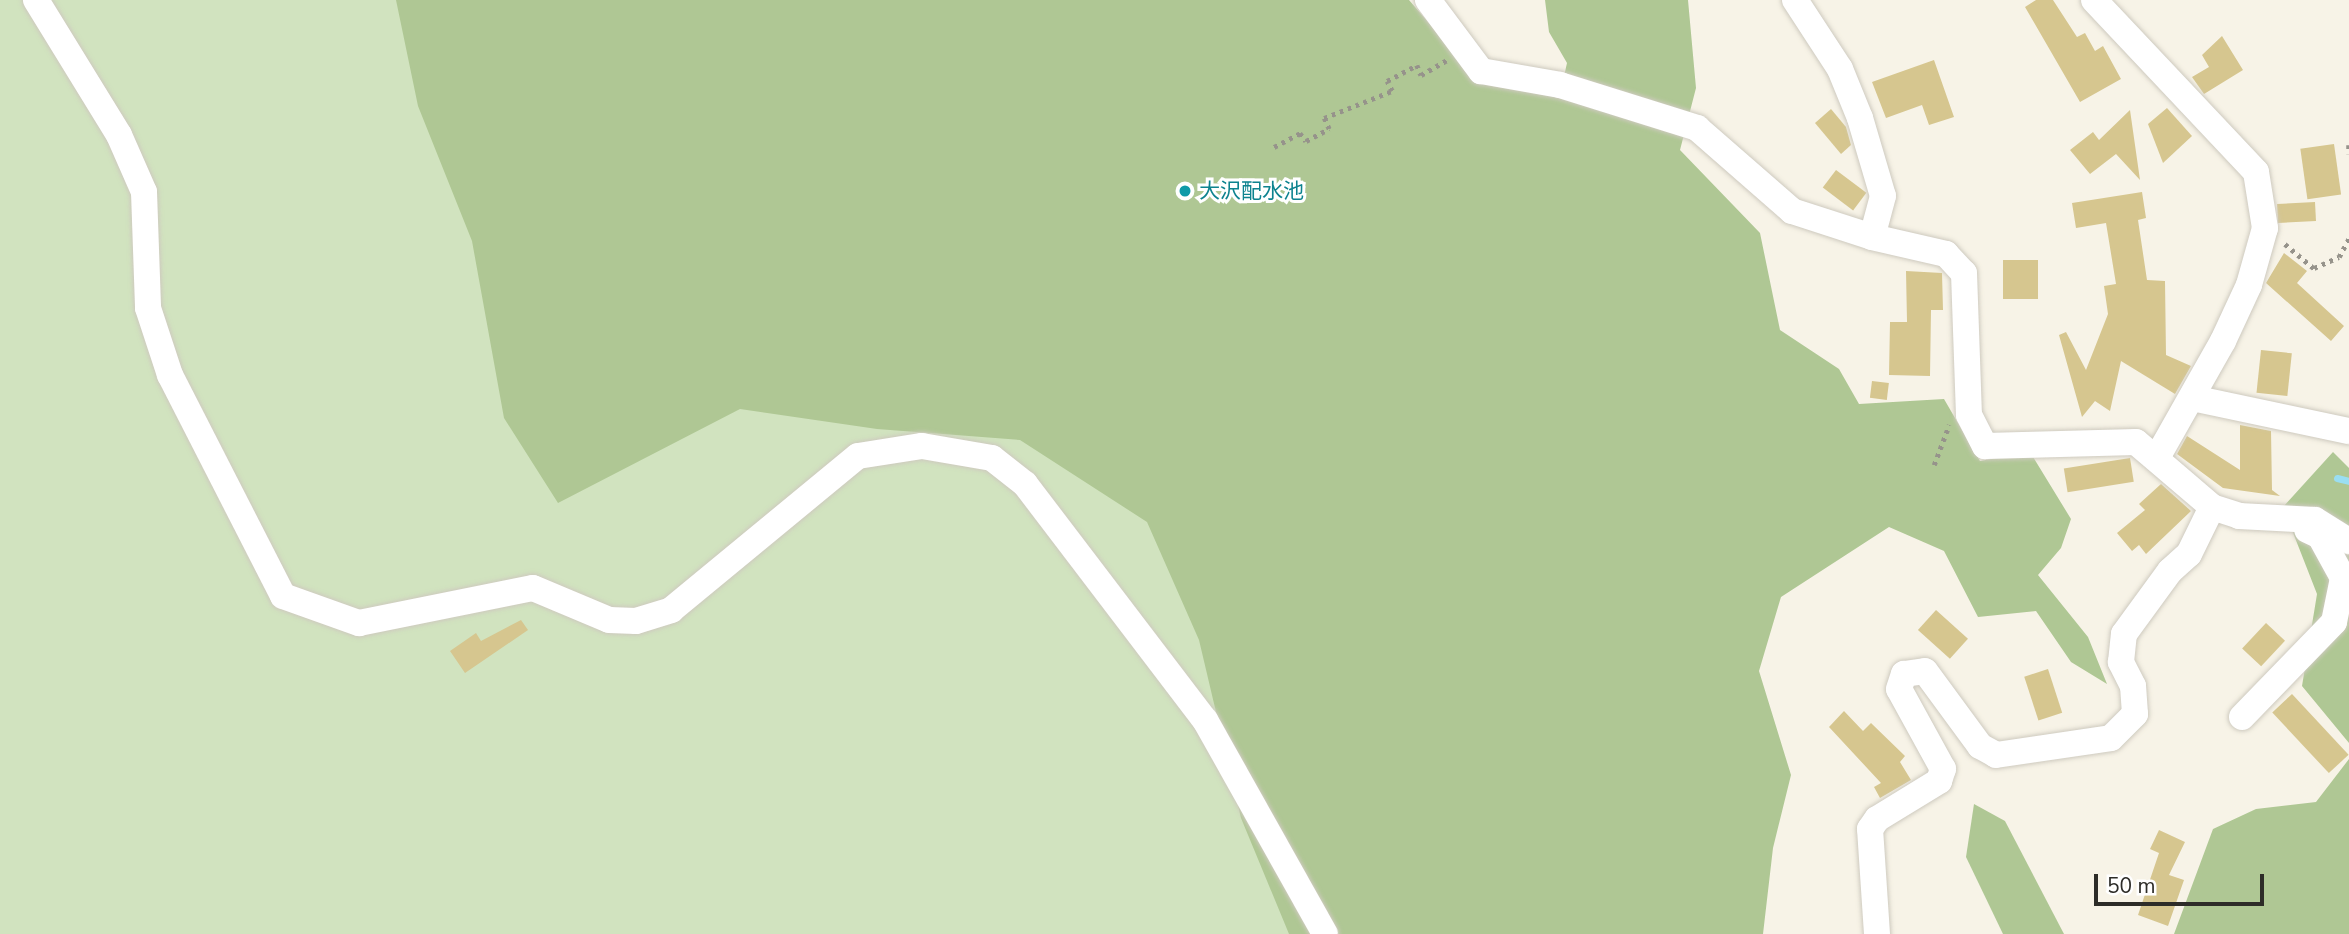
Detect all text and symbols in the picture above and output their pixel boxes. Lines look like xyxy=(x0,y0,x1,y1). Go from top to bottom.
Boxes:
place label: 大沢配水池 xyxy=(1199,178,1304,204)
marker: 大沢配水池 xyxy=(1177,183,1193,199)
scale bar xyxy=(2097,860,2267,904)
text: 50 m xyxy=(2107,872,2156,900)

